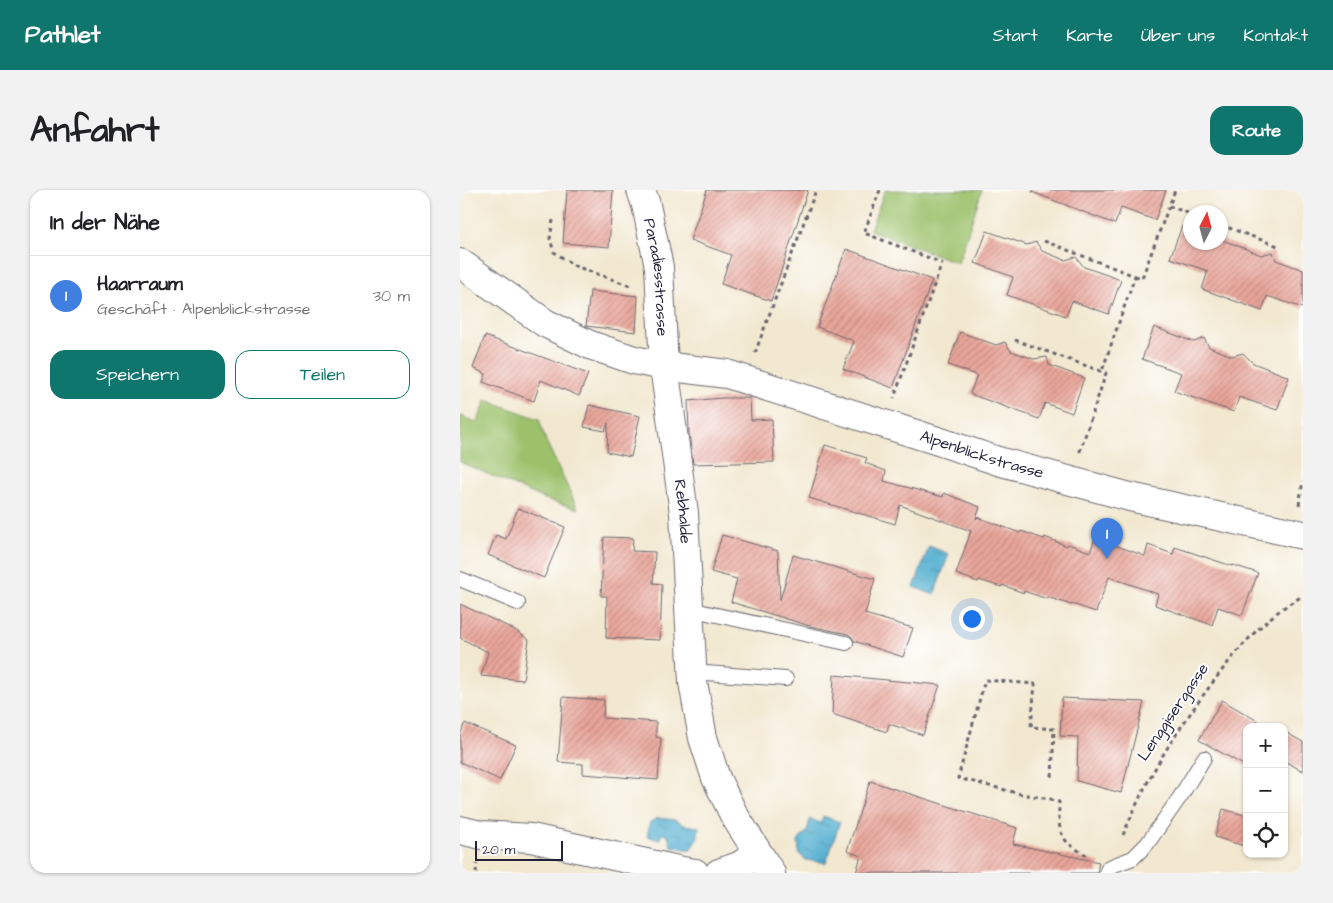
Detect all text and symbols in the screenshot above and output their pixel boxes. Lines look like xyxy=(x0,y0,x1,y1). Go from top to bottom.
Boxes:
text: Pathlet xyxy=(25,18,101,52)
text: Start xyxy=(993,23,1038,48)
text: Karte xyxy=(1066,23,1113,48)
text: Über uns xyxy=(1141,23,1215,48)
text: Kontakt xyxy=(1243,23,1308,48)
text: Anfahrt xyxy=(30,106,159,155)
button: Route xyxy=(1210,106,1303,155)
north arrow xyxy=(1183,205,1228,250)
text: In der Nähe xyxy=(50,208,160,237)
street label: Paradiesstrasse xyxy=(638,216,673,337)
text: Haarraum xyxy=(97,271,183,298)
text: 1 xyxy=(65,285,67,307)
text: 30 m xyxy=(373,285,410,307)
text: Geschäft · Alpenblickstrasse xyxy=(97,298,310,320)
button: Speichern xyxy=(50,350,225,399)
button: Teilen xyxy=(235,350,410,399)
street label: Alpenblickstrasse xyxy=(917,425,1046,484)
street label: Rebhalde xyxy=(669,478,697,544)
pin: 1 xyxy=(1091,518,1123,559)
your location xyxy=(959,606,985,632)
street label: Lenggisergasse xyxy=(1132,659,1215,766)
map controls xyxy=(1243,723,1288,858)
button: + xyxy=(1243,723,1288,768)
button: − xyxy=(1243,768,1288,813)
button: locate xyxy=(1243,813,1288,858)
scale bar xyxy=(475,838,562,861)
text: 20 m xyxy=(482,840,515,860)

